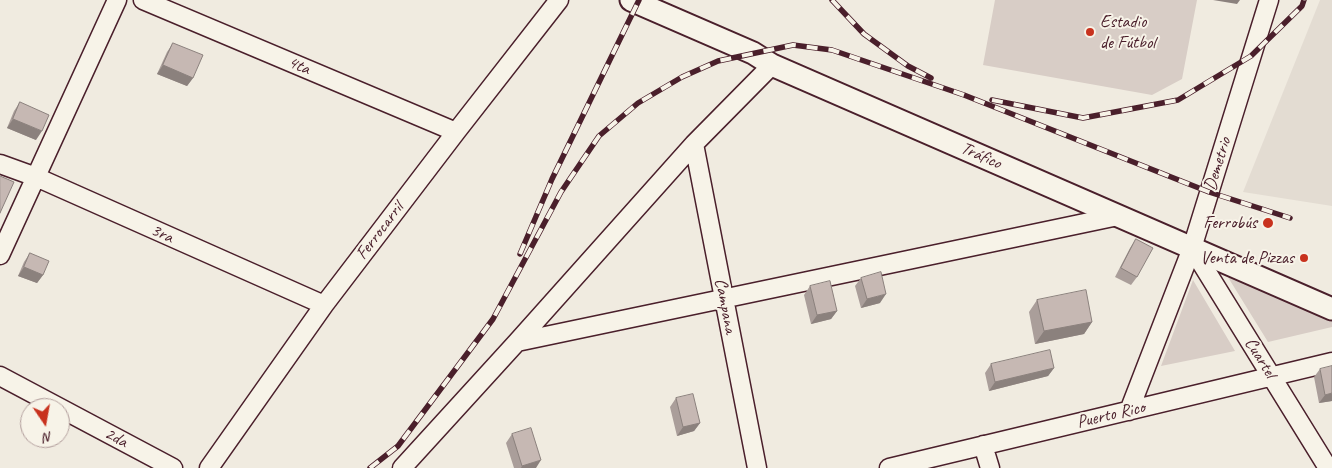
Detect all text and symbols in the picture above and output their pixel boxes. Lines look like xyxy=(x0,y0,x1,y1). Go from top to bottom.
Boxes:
place label: Estadio de Fútbol xyxy=(1100,11,1155,54)
marker: Estadio de Fútbol xyxy=(1084,26,1096,38)
street label: 4ta xyxy=(285,52,313,80)
street label: Demetrio xyxy=(1200,135,1236,193)
street label: Tráfico xyxy=(957,138,1005,174)
street label: Ferrocarril xyxy=(351,198,409,264)
place label: Ferrobús xyxy=(1203,212,1257,234)
marker: Ferrobús xyxy=(1261,216,1275,230)
street label: 3ra xyxy=(147,220,177,248)
place label: Venta de Pizzas xyxy=(1200,247,1294,269)
marker: Venta de Pizzas xyxy=(1298,252,1310,264)
street label: Campana xyxy=(709,276,741,336)
street label: Cuartel xyxy=(1239,334,1281,382)
street label: Puerto Rico xyxy=(1075,397,1147,433)
north arrow xyxy=(20,398,70,448)
street label: 2da xyxy=(101,423,131,453)
text: N xyxy=(42,428,54,446)

